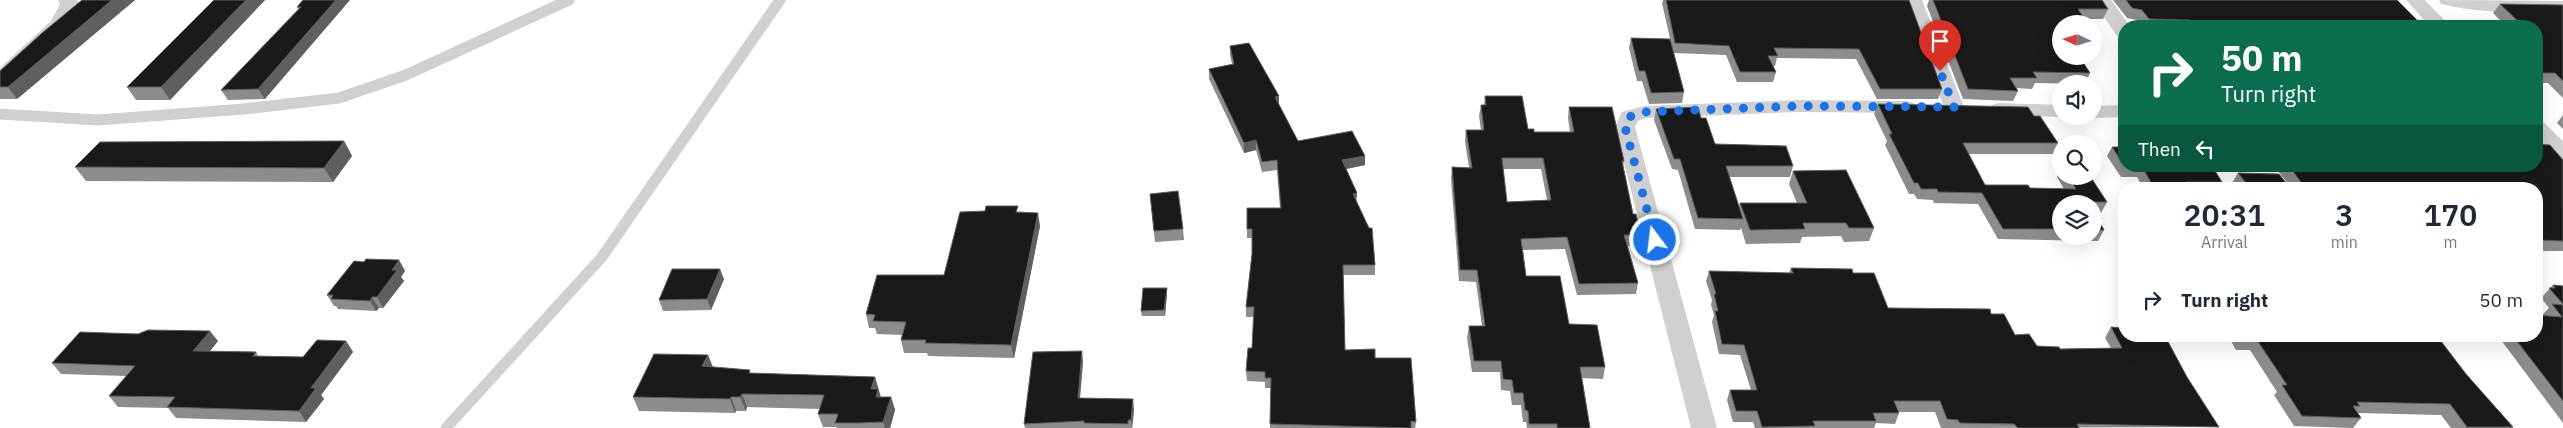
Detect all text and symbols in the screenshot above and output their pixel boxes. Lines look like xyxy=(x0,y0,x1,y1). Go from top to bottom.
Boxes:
north arrow xyxy=(2052,15,2102,65)
map controls xyxy=(2052,15,2102,245)
pin xyxy=(1919,20,1961,71)
icon: arrive xyxy=(1926,27,1954,55)
text: 50 m xyxy=(2221,35,2303,81)
icon: right xyxy=(2138,40,2203,105)
button: sound xyxy=(2052,75,2102,125)
text: Turn right xyxy=(2221,79,2316,108)
button: search xyxy=(2052,135,2102,185)
icon: left xyxy=(2191,135,2219,163)
text: Then xyxy=(2138,137,2181,161)
button: layers xyxy=(2052,195,2102,245)
text: 20:31 xyxy=(2184,195,2265,234)
text: 3 xyxy=(2335,195,2353,234)
text: 170 xyxy=(2423,195,2477,234)
position arrow xyxy=(1628,213,1680,265)
text: Arrival xyxy=(2201,232,2248,252)
text: min xyxy=(2331,232,2358,252)
text: m xyxy=(2443,232,2457,252)
icon: right xyxy=(2138,286,2166,314)
text: Turn right xyxy=(2181,288,2268,312)
text: 50 m xyxy=(2479,288,2523,312)

